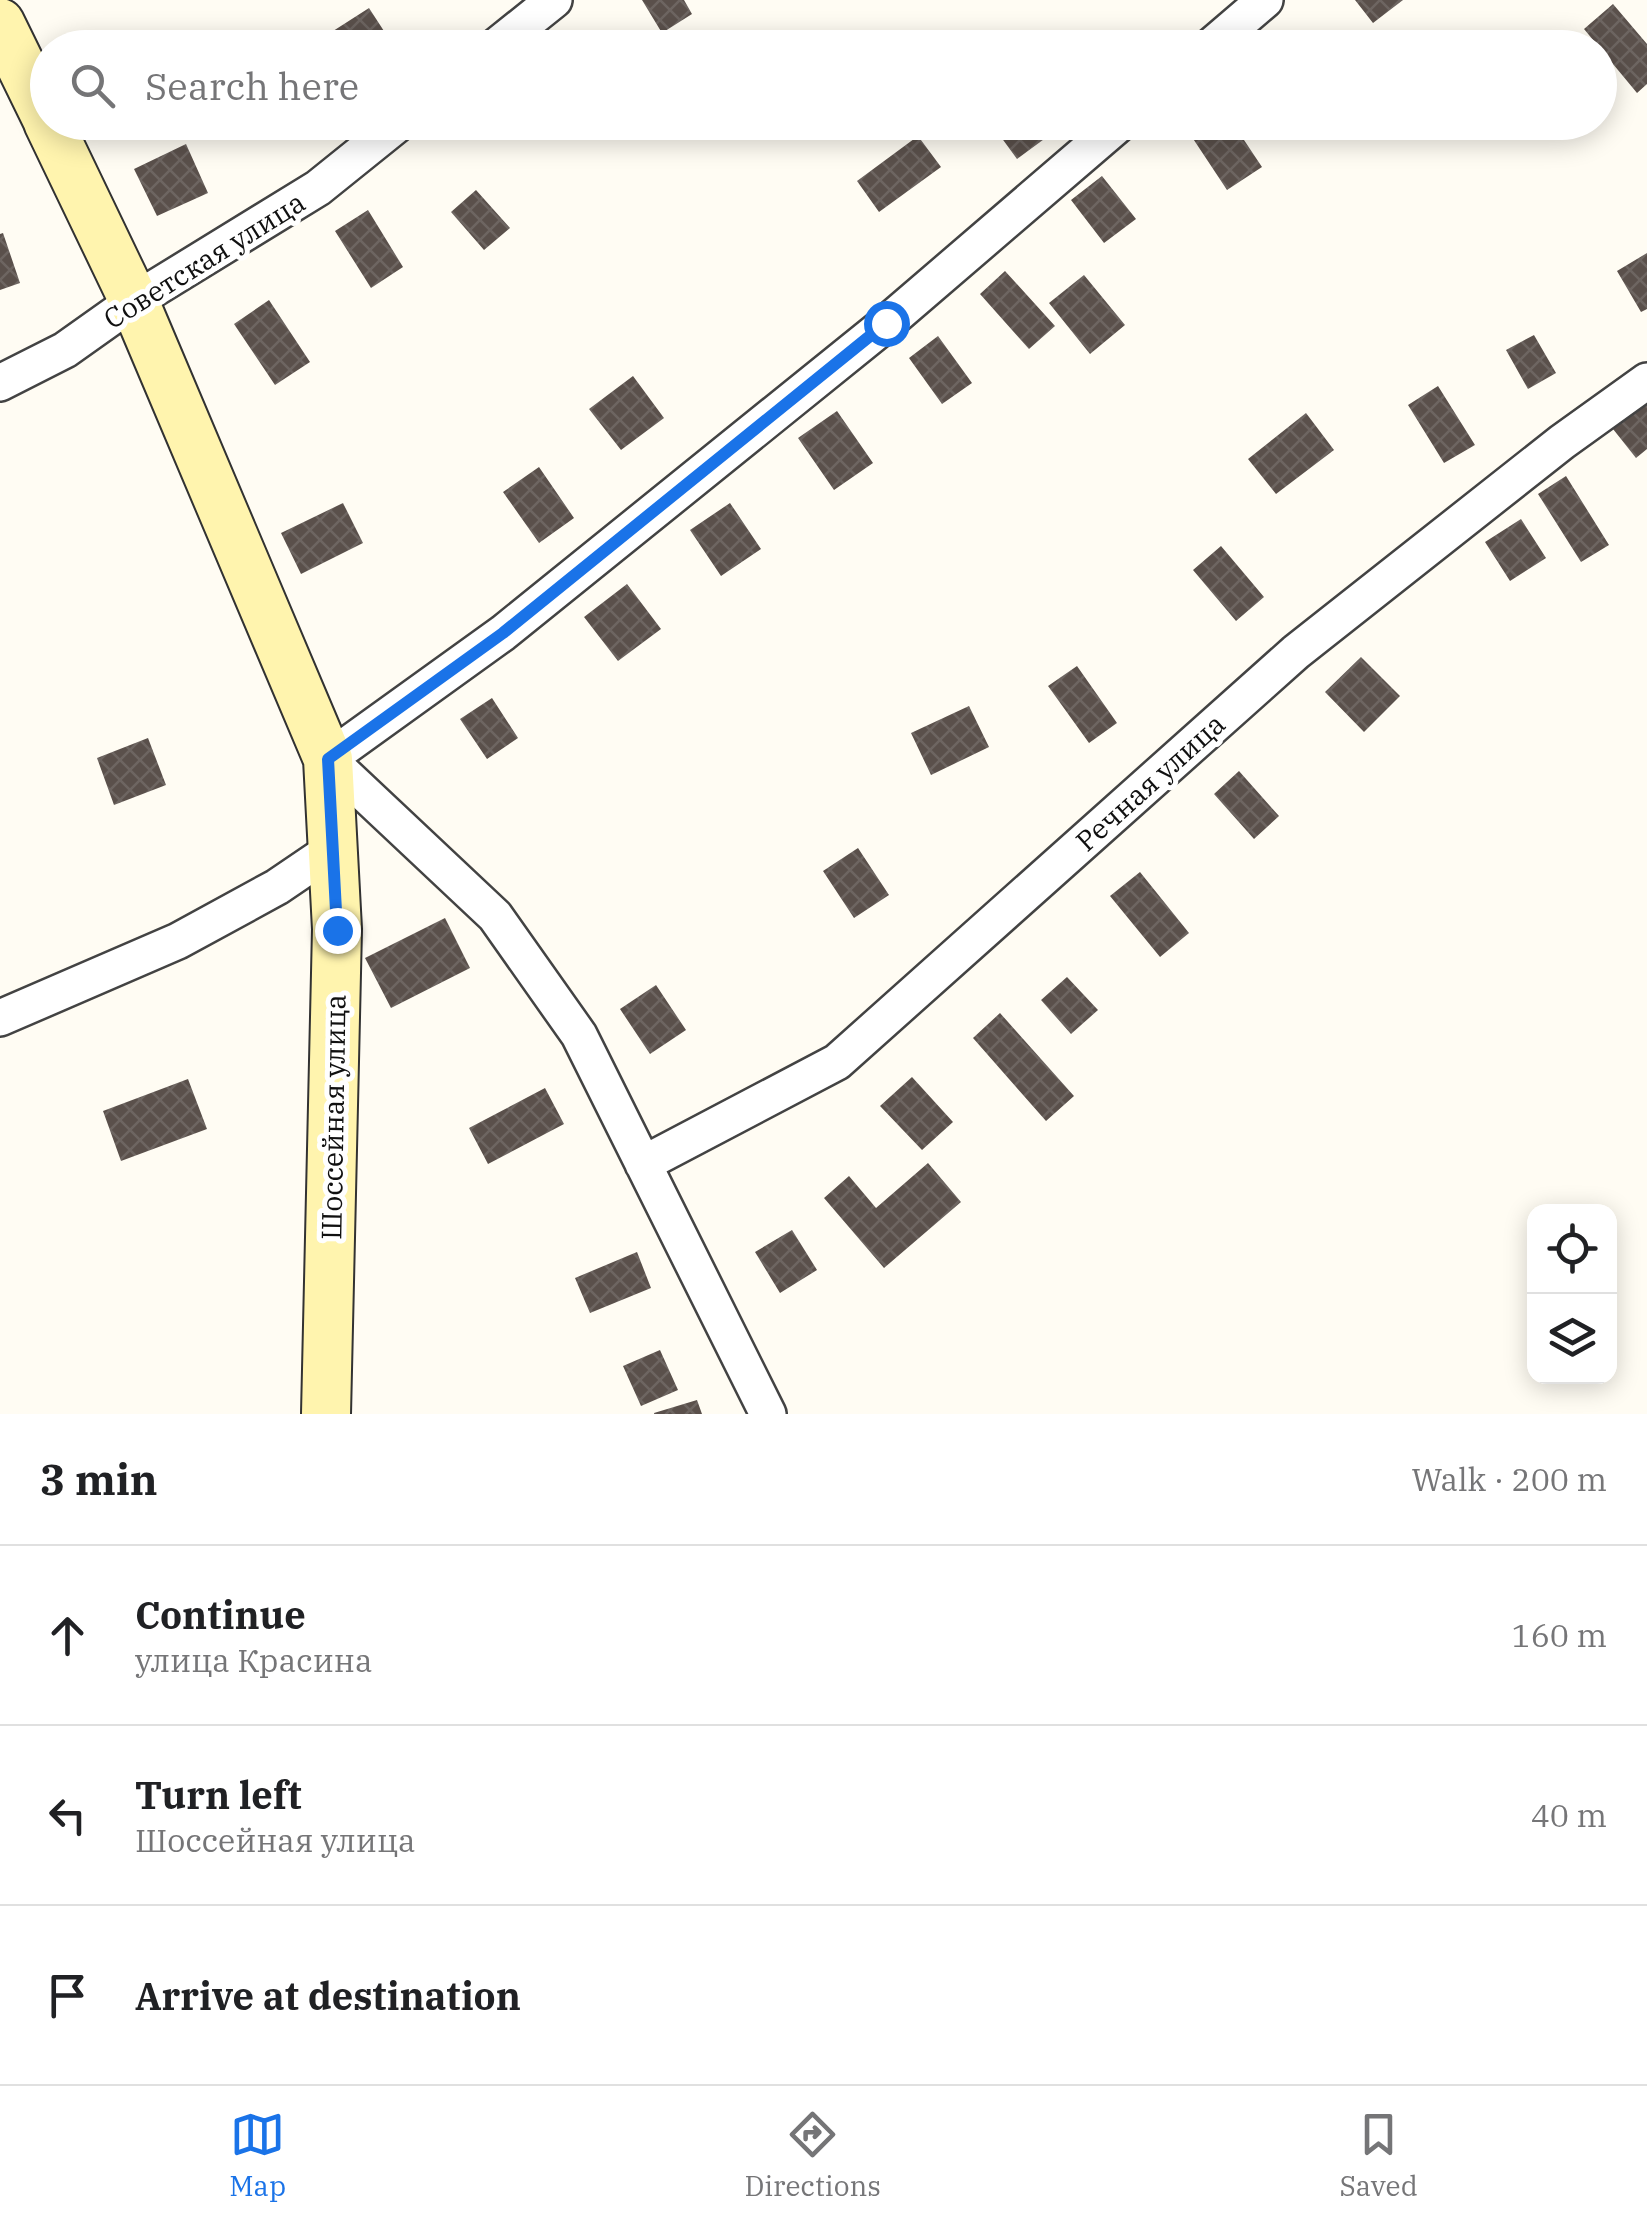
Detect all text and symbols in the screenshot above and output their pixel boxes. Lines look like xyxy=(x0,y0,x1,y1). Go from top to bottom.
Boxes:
search box xyxy=(30,30,1617,140)
icon: search xyxy=(65,58,120,113)
text: Search here xyxy=(145,61,359,110)
street label: Советская улица xyxy=(96,183,312,337)
route start xyxy=(864,301,910,347)
street label: Речная улица xyxy=(1068,705,1232,859)
route end xyxy=(315,908,361,954)
street label: Шоссейная улица xyxy=(312,994,354,1240)
map controls xyxy=(1527,1204,1617,1384)
button: locate xyxy=(1527,1204,1617,1294)
button: layers xyxy=(1527,1294,1617,1384)
text: 3 min xyxy=(40,1452,158,1507)
text: Walk · 200 m xyxy=(1411,1458,1607,1500)
text: Continue xyxy=(135,1590,306,1639)
icon: ahead xyxy=(40,1608,95,1663)
text: 160 m xyxy=(1511,1614,1607,1656)
text: улица Красина xyxy=(135,1639,372,1681)
text: Turn left xyxy=(135,1770,302,1819)
icon: left xyxy=(40,1788,95,1843)
text: 40 m xyxy=(1531,1794,1607,1836)
text: Шоссейная улица xyxy=(135,1819,416,1861)
icon: arrive xyxy=(40,1968,95,2023)
text: Arrive at destination xyxy=(135,1971,521,2020)
tab: Map xyxy=(229,2107,286,2204)
tab: Directions xyxy=(744,2107,881,2204)
tab: Saved xyxy=(1339,2107,1418,2204)

